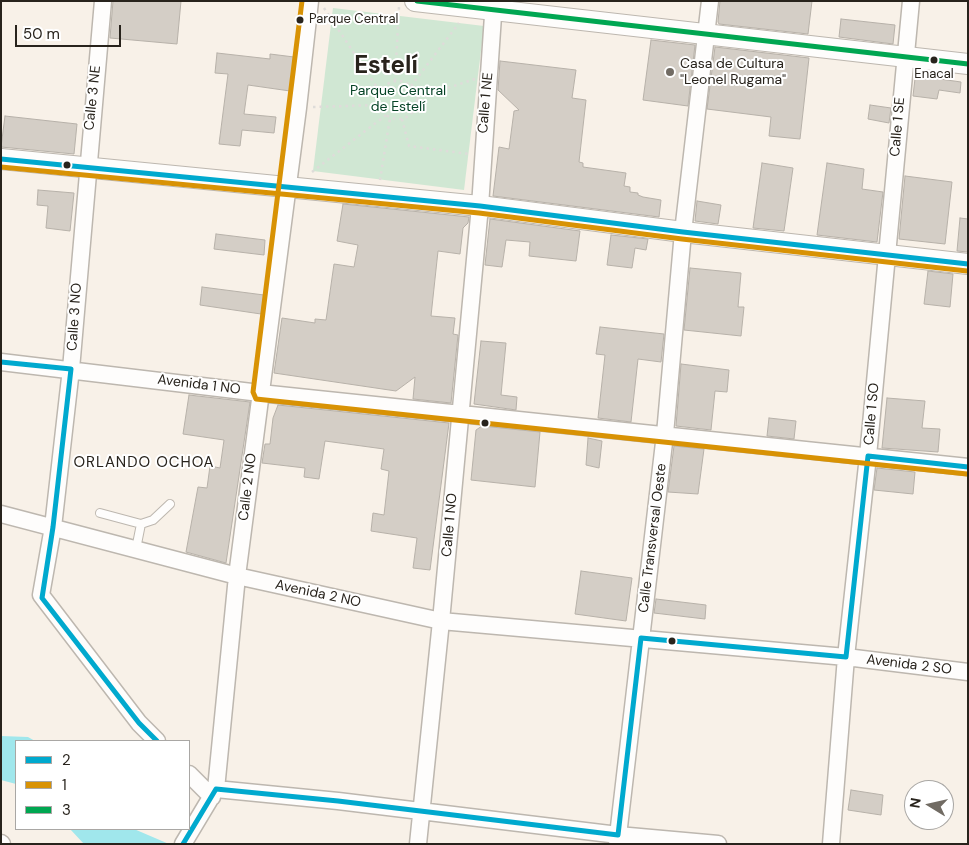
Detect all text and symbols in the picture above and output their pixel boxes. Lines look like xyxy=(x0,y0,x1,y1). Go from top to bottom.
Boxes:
place label: Parque Central xyxy=(309,12,398,28)
scale bar xyxy=(18,15,124,47)
marker: Parque Central xyxy=(295,15,305,25)
text: 50 m xyxy=(23,24,60,44)
district label: Estelí xyxy=(354,53,418,81)
marker: Enacal xyxy=(929,55,939,65)
place label: Casa de Cultura "Leonel Rugama" xyxy=(680,56,786,88)
street label: Calle 3 NE xyxy=(81,65,105,131)
marker: Casa de Cultura "Leonel Rugama" xyxy=(664,66,676,78)
place label: Enacal xyxy=(914,67,954,83)
street label: Calle 1 NE xyxy=(475,72,497,134)
park label: Parque Central de Estelí xyxy=(350,83,446,115)
street label: Calle 1 SE xyxy=(887,97,909,157)
unlabelled marker xyxy=(62,160,72,170)
street label: Calle 3 NO xyxy=(64,282,86,352)
street label: Avenida 1 NO xyxy=(156,372,242,398)
street label: Calle 1 SO xyxy=(861,382,883,446)
unlabelled marker xyxy=(480,418,490,428)
street label: Calle 2 NO xyxy=(236,452,260,522)
district label: ORLANDO OCHOA xyxy=(72,454,216,472)
street label: Calle Transversal Oeste xyxy=(635,462,671,614)
street label: Calle 1 NO xyxy=(439,492,461,558)
street label: Avenida 2 NO xyxy=(274,577,362,611)
unlabelled marker xyxy=(667,636,677,646)
street label: Avenida 2 SO xyxy=(865,651,953,679)
legend xyxy=(15,740,190,830)
text: 2 xyxy=(62,750,71,770)
text: 1 xyxy=(62,775,67,795)
north arrow xyxy=(904,780,954,830)
text: N xyxy=(905,796,925,809)
text: 3 xyxy=(62,800,71,820)

